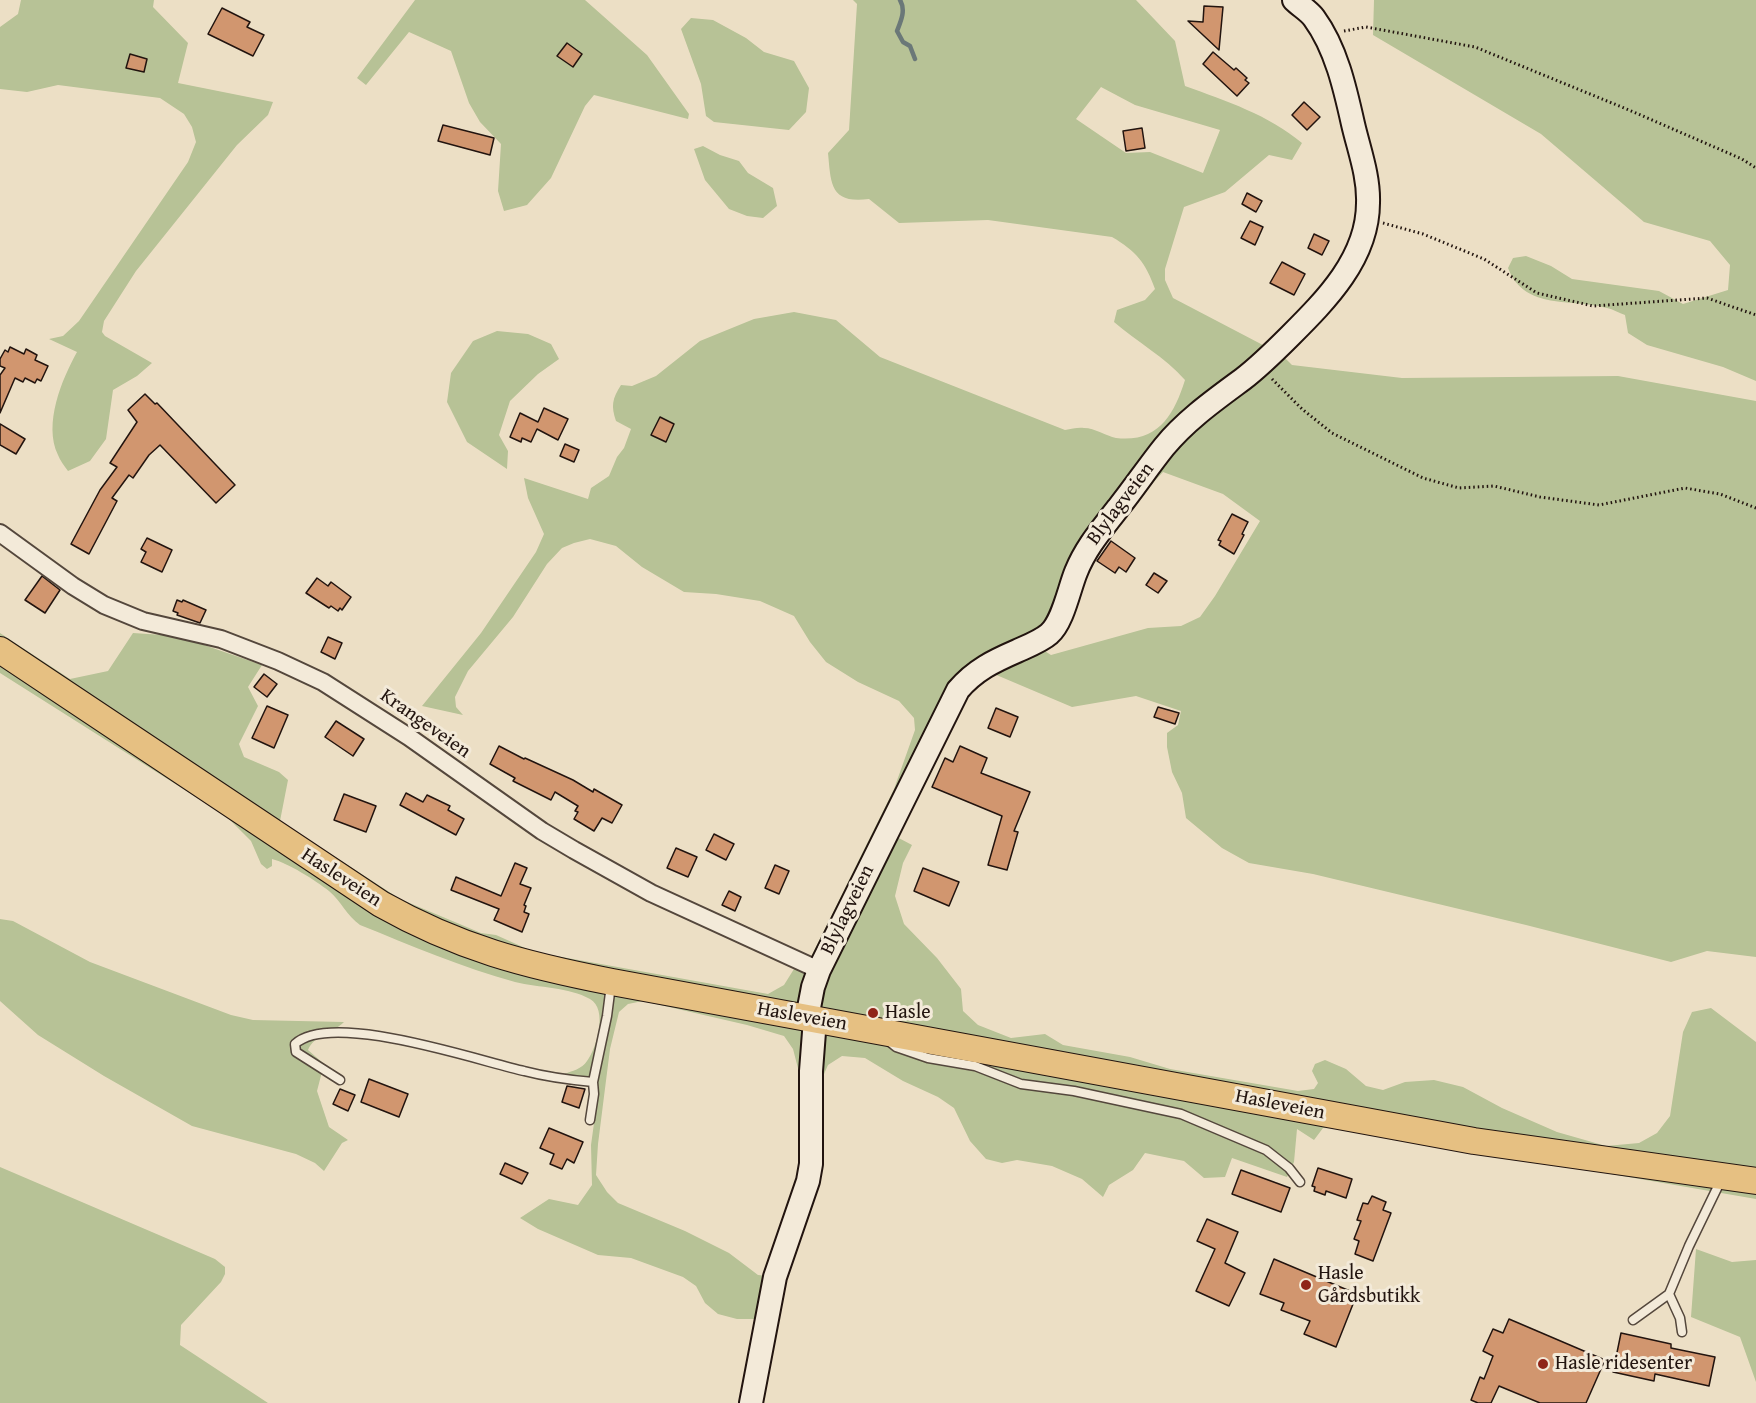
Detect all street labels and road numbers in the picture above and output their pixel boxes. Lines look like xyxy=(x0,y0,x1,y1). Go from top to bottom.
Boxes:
street label: Blylagveien xyxy=(1082,458,1160,550)
street label: Krangeveien xyxy=(375,684,475,764)
street label: Hasleveien xyxy=(296,843,386,913)
street label: Blylagveien xyxy=(816,861,880,959)
street label: Hasleveien xyxy=(755,997,849,1037)
street label: Hasleveien xyxy=(1233,1085,1327,1125)

